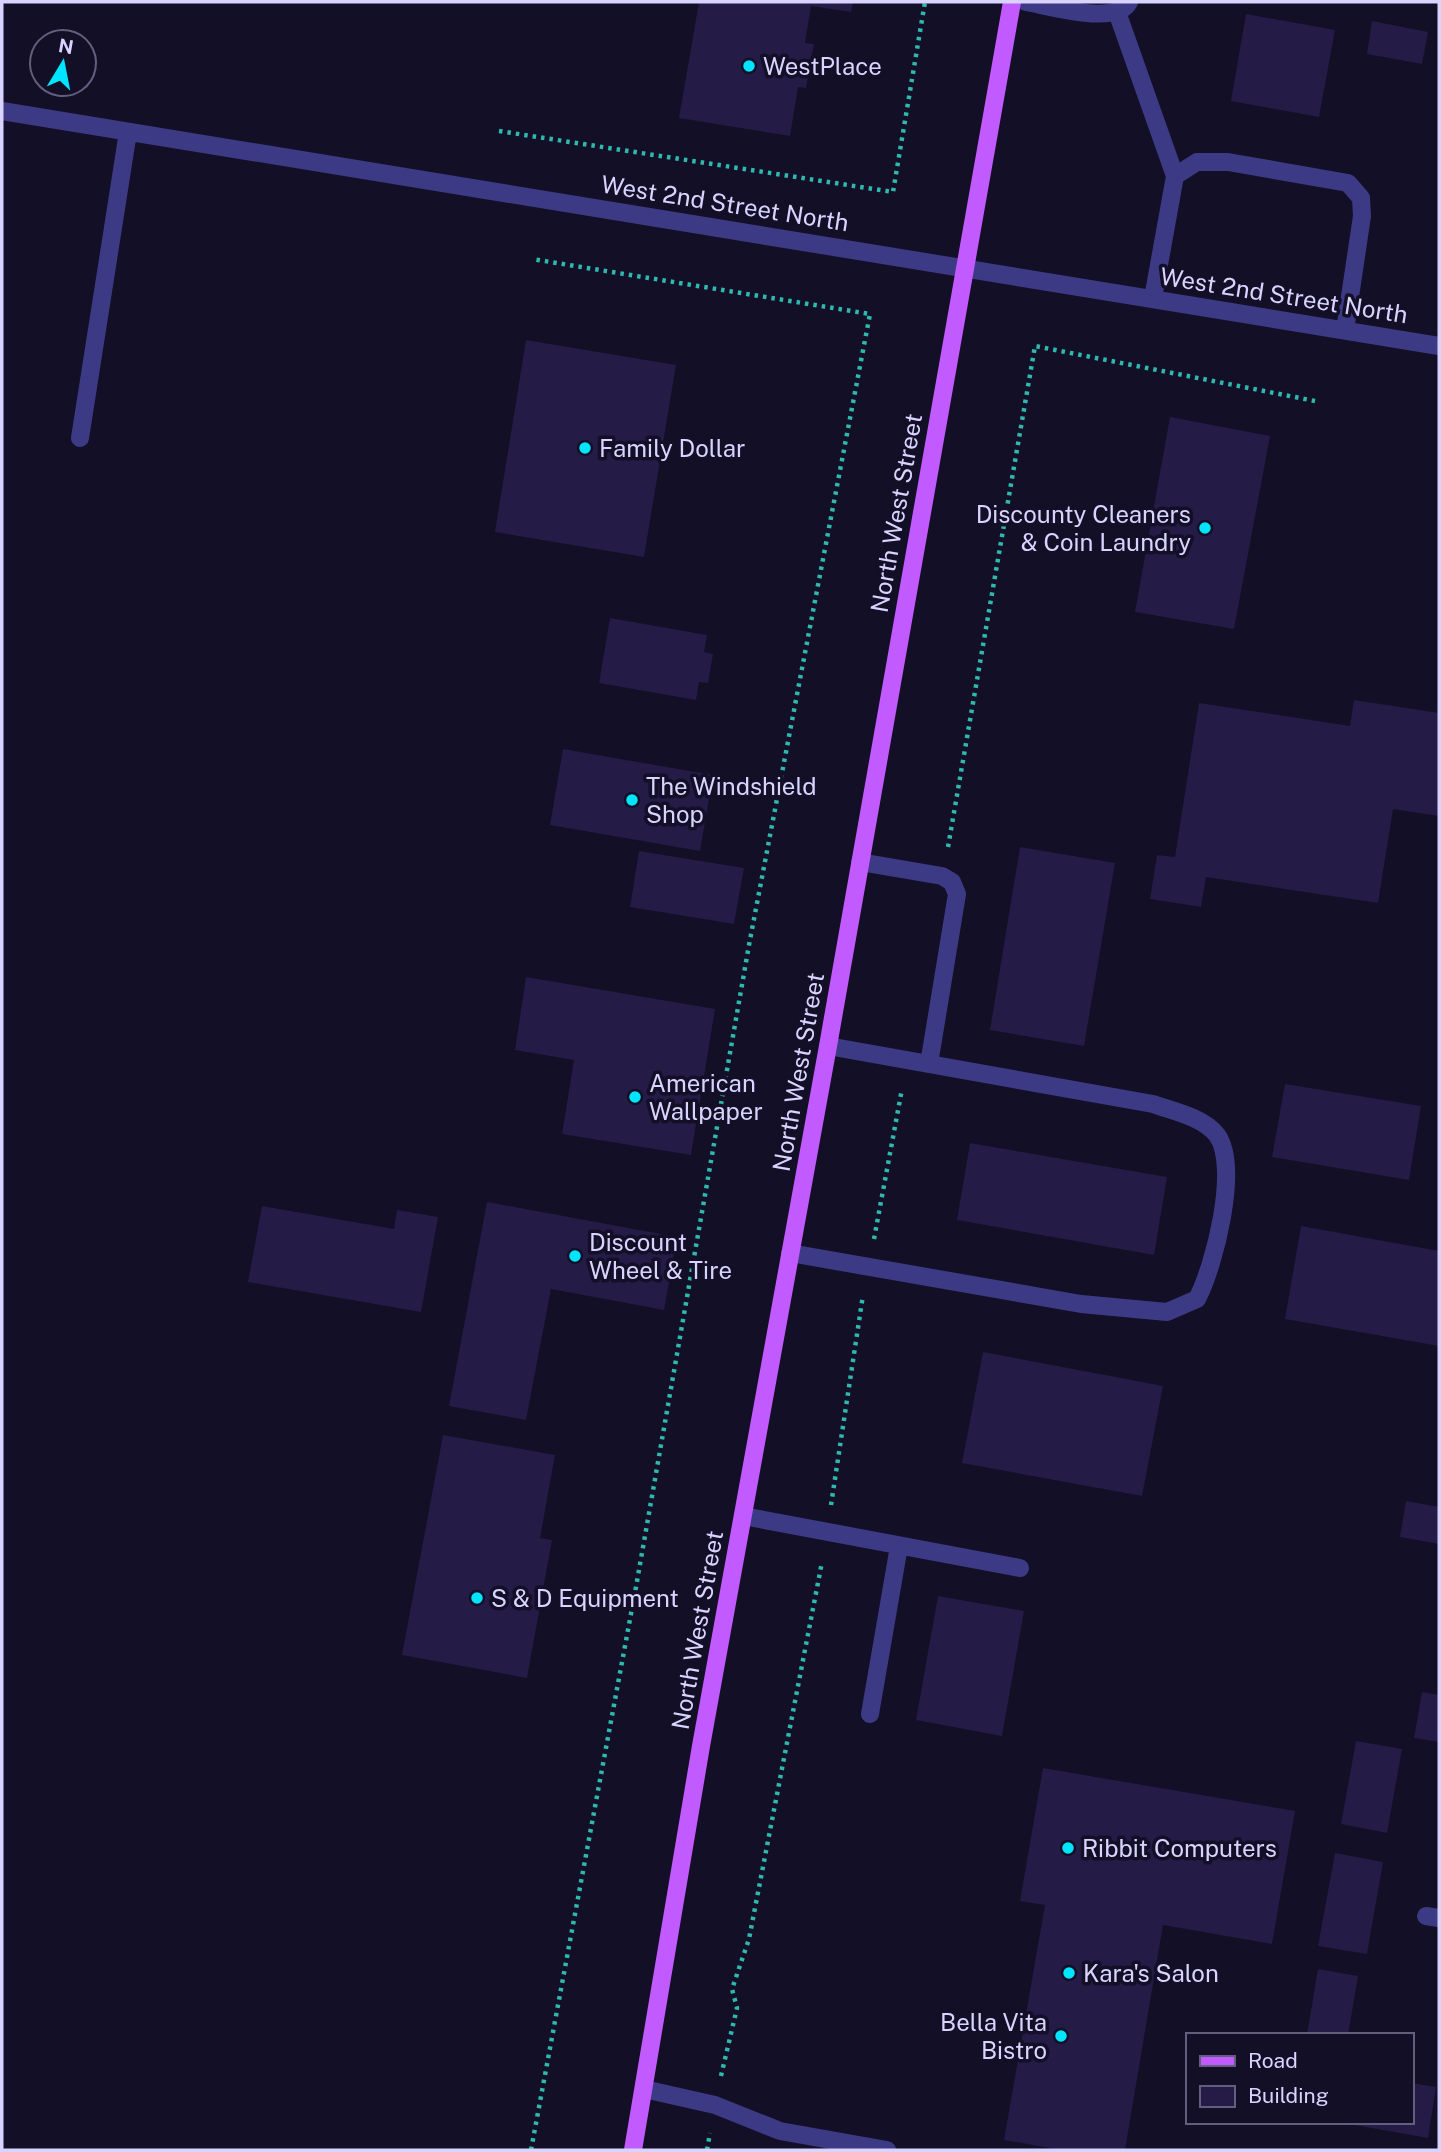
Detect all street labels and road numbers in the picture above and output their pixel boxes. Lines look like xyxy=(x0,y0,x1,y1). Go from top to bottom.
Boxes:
street label: West 2nd Street North xyxy=(599,170,851,236)
street label: West 2nd Street North xyxy=(1158,262,1410,328)
street label: North West Street xyxy=(865,411,927,615)
street label: North West Street xyxy=(767,970,829,1174)
street label: North West Street xyxy=(666,1528,728,1732)

